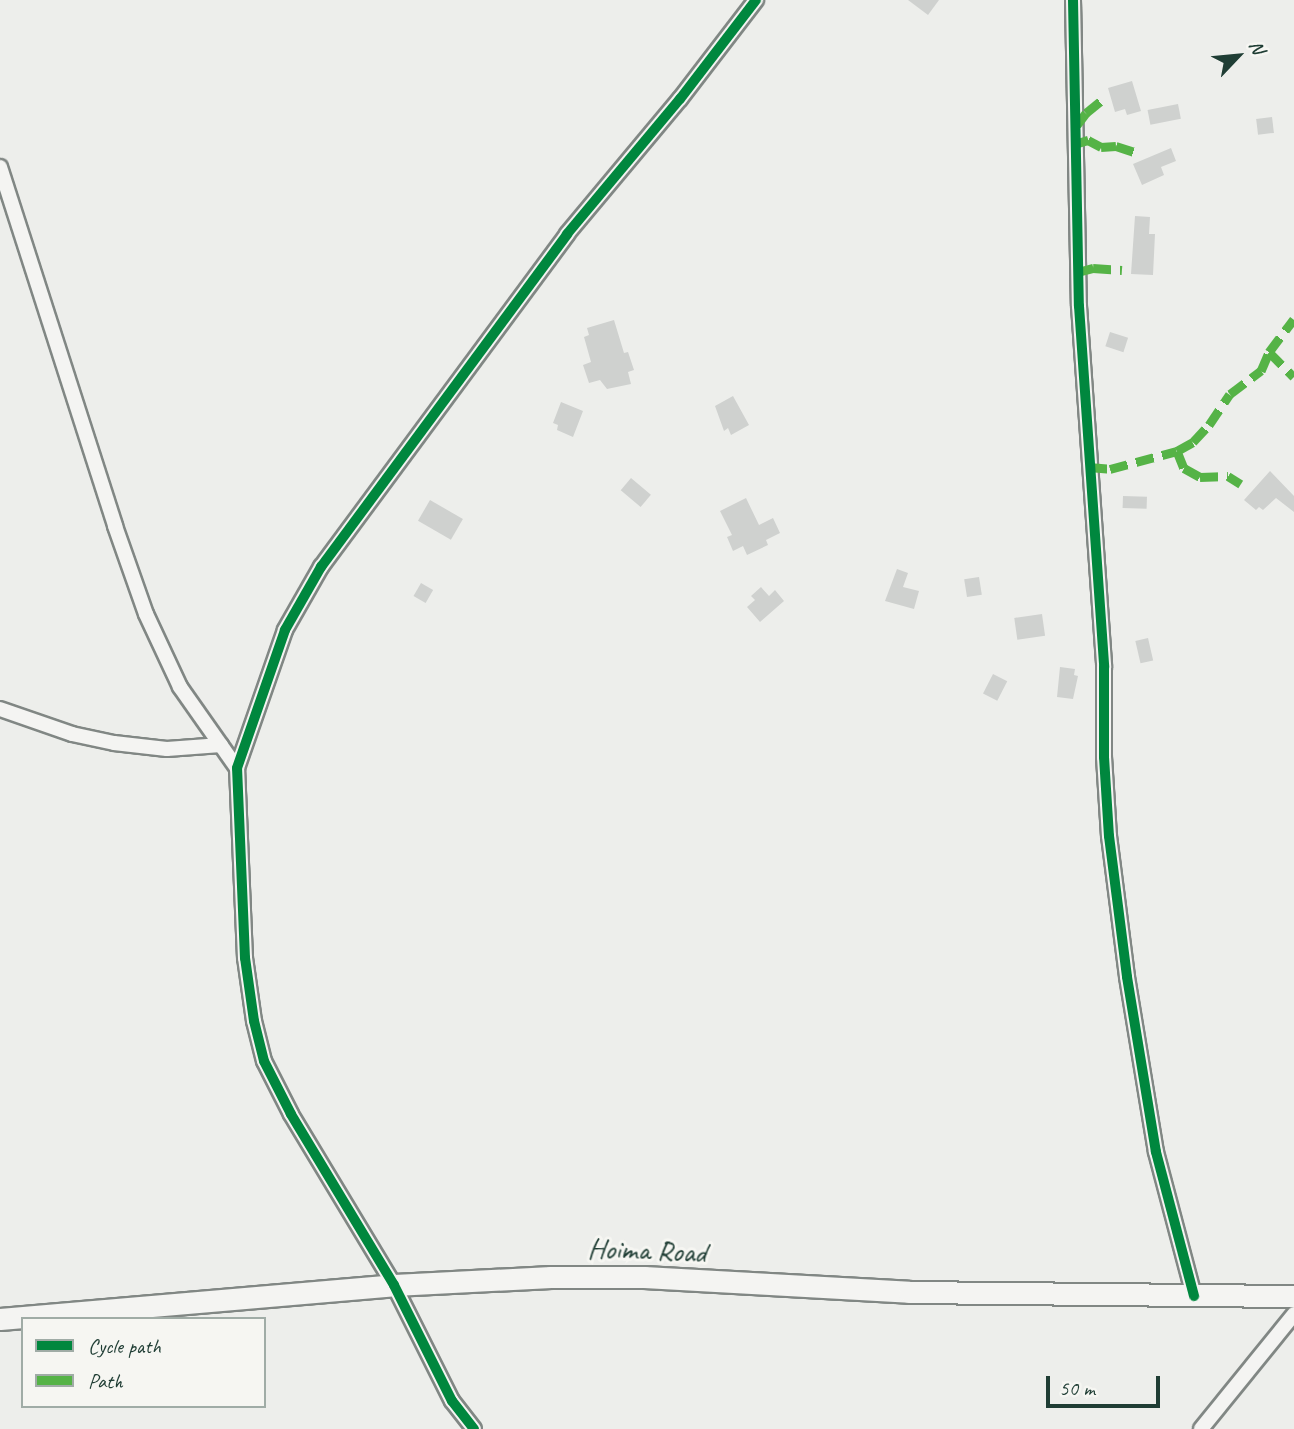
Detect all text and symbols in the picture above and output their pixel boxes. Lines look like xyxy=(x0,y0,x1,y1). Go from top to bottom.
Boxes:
north arrow xyxy=(1203,21,1273,91)
text: N xyxy=(1244,36,1270,57)
street label: Hoima Road xyxy=(587,1230,707,1270)
legend xyxy=(21,1317,266,1408)
text: Cycle path xyxy=(88,1333,161,1359)
scale bar xyxy=(1049,1362,1163,1406)
text: Path xyxy=(88,1368,123,1394)
text: 50 m xyxy=(1059,1375,1095,1401)

